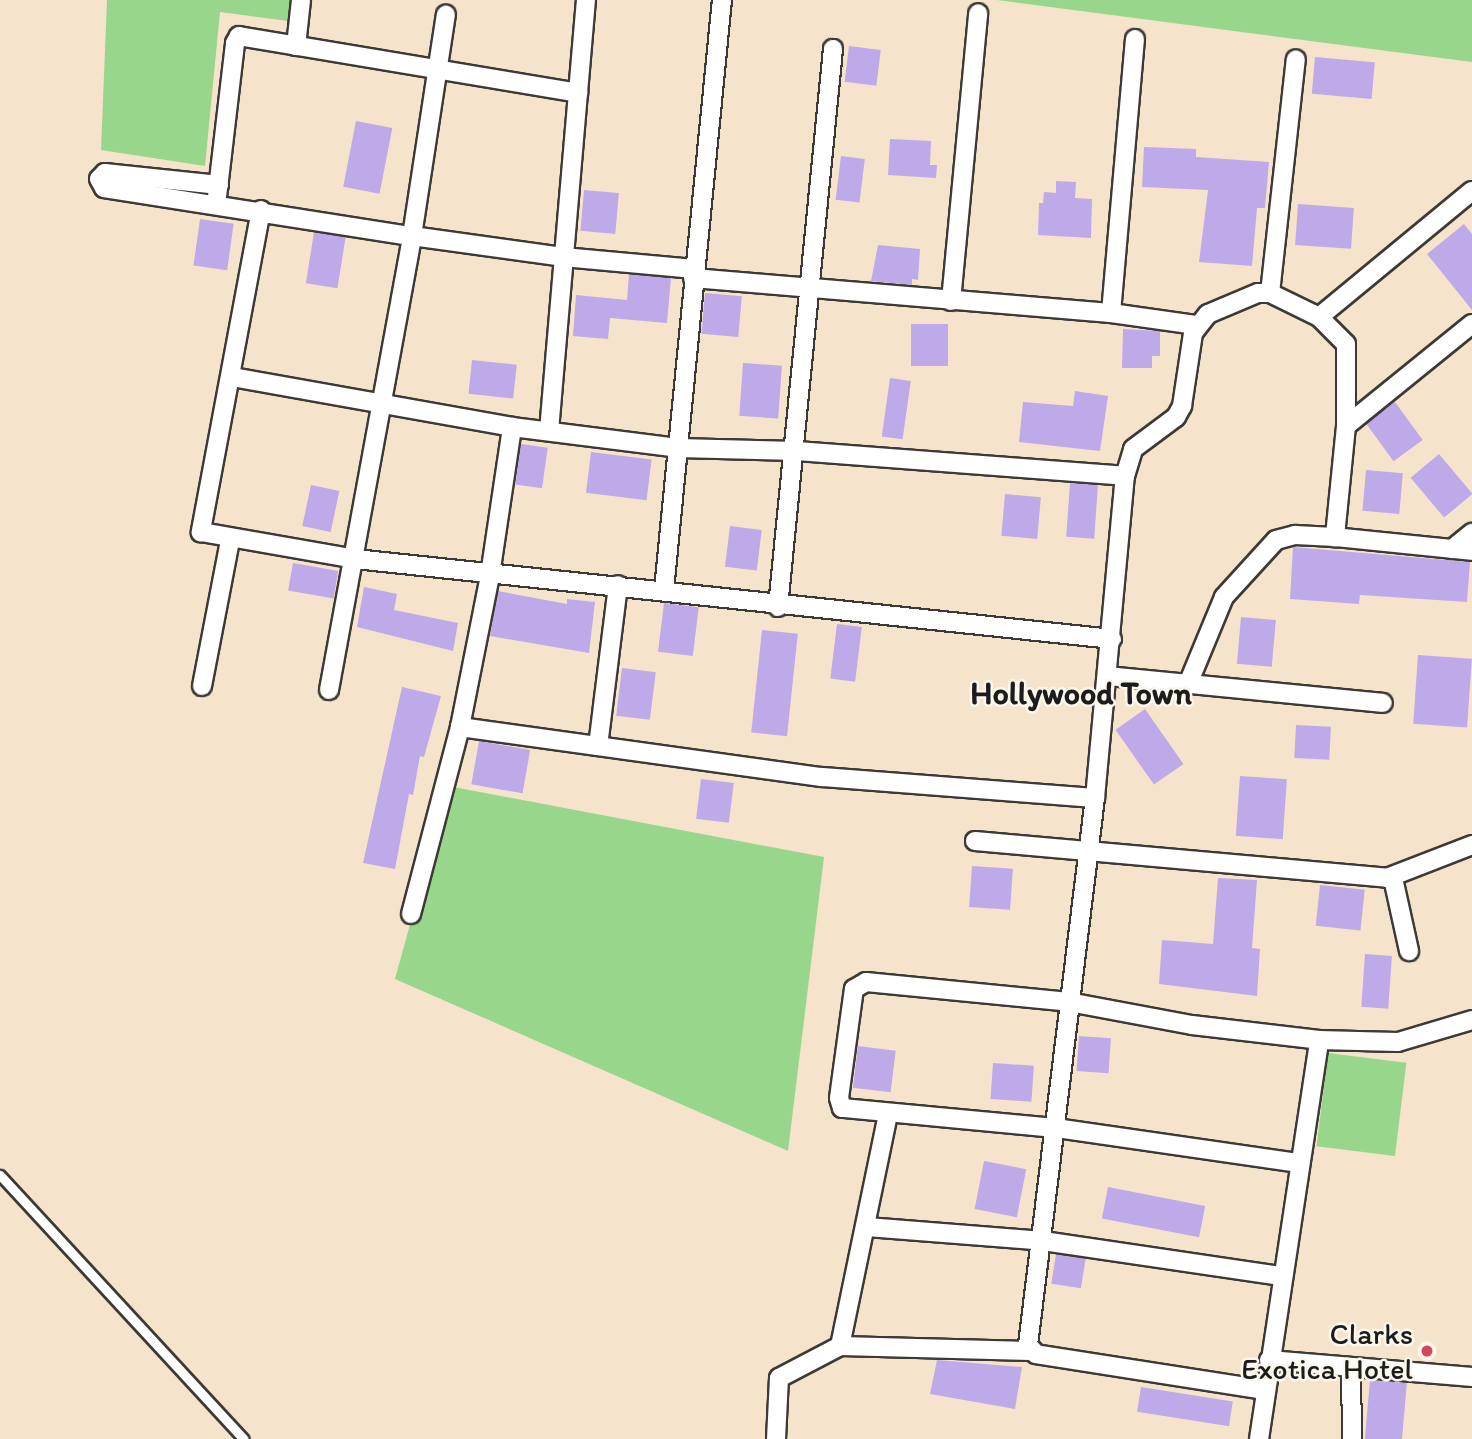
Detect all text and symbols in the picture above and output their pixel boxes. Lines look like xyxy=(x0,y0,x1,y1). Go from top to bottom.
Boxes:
district label: Hollywood Town xyxy=(971,674,1191,712)
place label: Clarks Exotica Hotel xyxy=(1241,1316,1413,1386)
marker: Clarks Exotica Hotel xyxy=(1419,1343,1435,1359)

